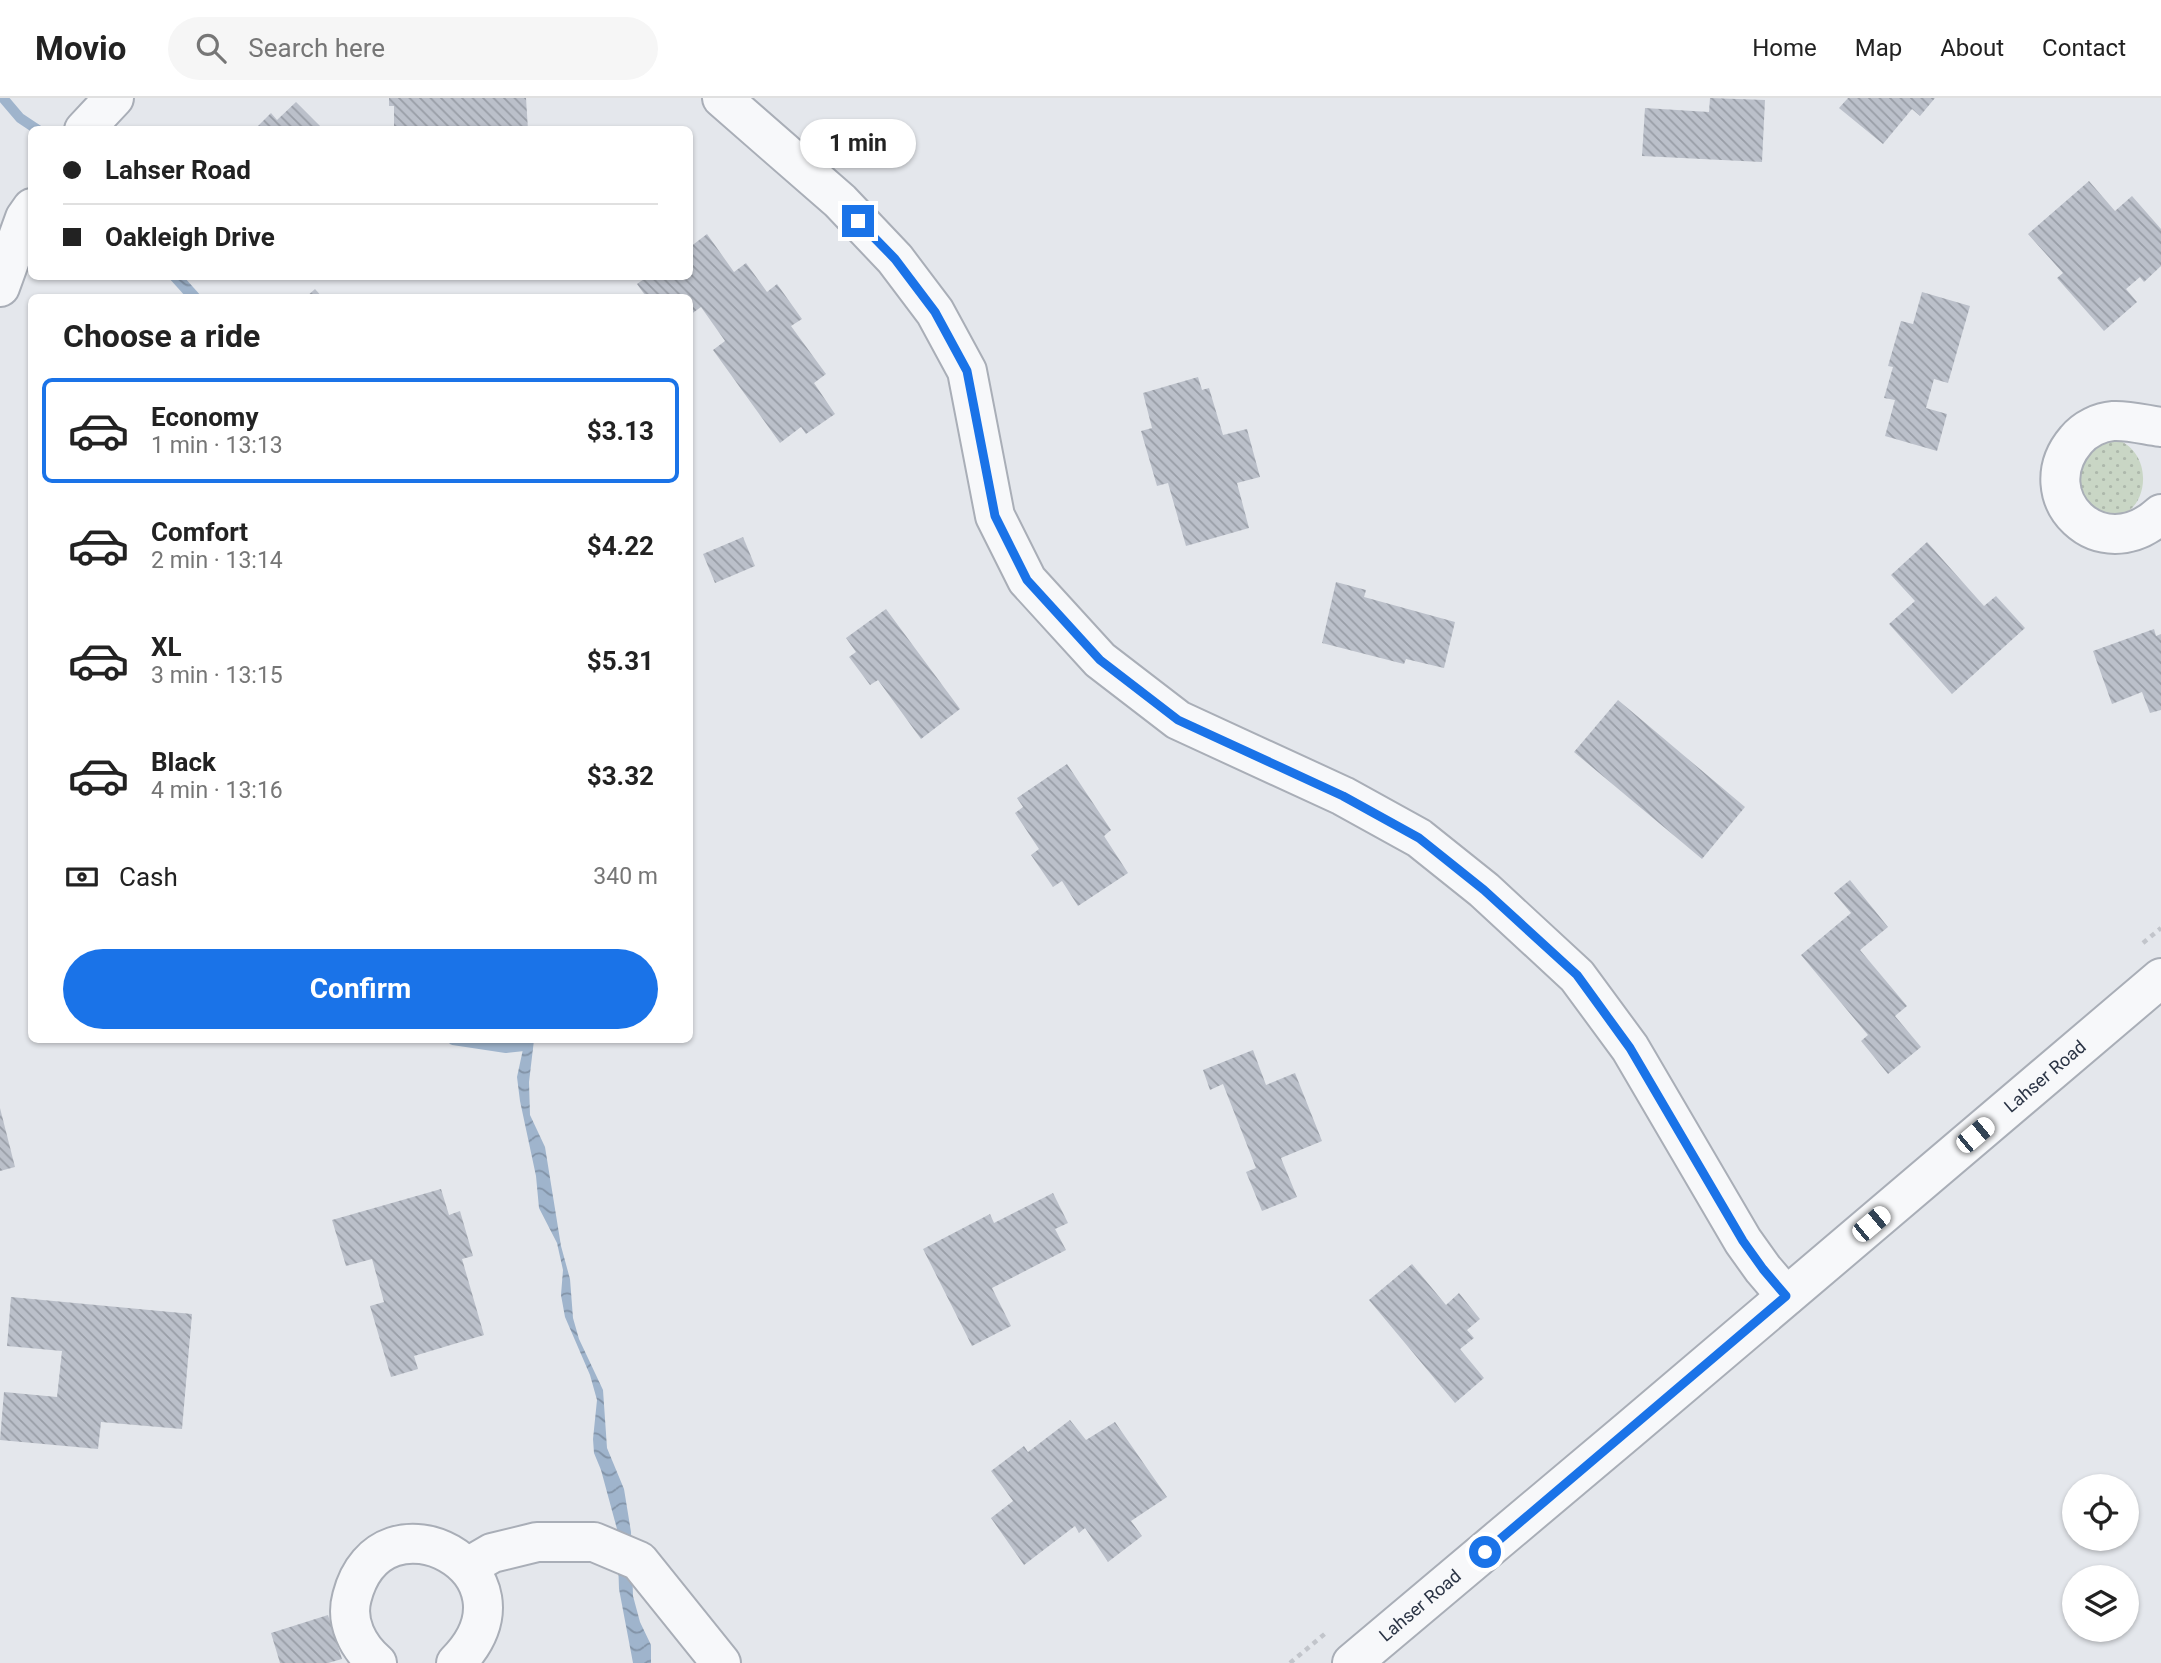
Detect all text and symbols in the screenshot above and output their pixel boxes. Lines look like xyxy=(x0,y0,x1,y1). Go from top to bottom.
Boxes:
search box xyxy=(168,17,658,80)
text: Movio xyxy=(35,29,126,68)
icon: search xyxy=(192,29,230,67)
text: Search here xyxy=(248,33,385,63)
text: Home xyxy=(1752,34,1817,62)
text: Map xyxy=(1855,34,1902,62)
text: About xyxy=(1940,34,2004,62)
text: Contact xyxy=(2042,34,2126,62)
callout: 1 min xyxy=(800,120,916,169)
text: 1 min xyxy=(829,130,887,157)
text: Lahser Road xyxy=(105,155,251,185)
route end xyxy=(842,205,874,237)
text: Oakleigh Drive xyxy=(105,222,275,252)
text: Choose a ride xyxy=(63,317,260,355)
icon: car xyxy=(67,399,130,462)
text: Economy xyxy=(151,402,258,432)
text: $3.13 xyxy=(587,416,654,446)
text: 1 min · 13:13 xyxy=(151,432,283,459)
icon: car xyxy=(67,514,130,577)
text: Comfort xyxy=(151,517,248,547)
text: $4.22 xyxy=(587,531,654,561)
text: 2 min · 13:14 xyxy=(151,547,283,574)
icon: car xyxy=(67,629,130,692)
text: XL xyxy=(151,632,182,662)
text: $5.31 xyxy=(587,646,654,676)
text: 3 min · 13:15 xyxy=(151,662,283,689)
icon: car xyxy=(67,744,130,807)
text: Black xyxy=(151,747,216,777)
text: $3.32 xyxy=(587,761,654,791)
text: 4 min · 13:16 xyxy=(151,777,283,804)
icon: cash xyxy=(63,858,101,896)
text: Cash xyxy=(119,862,178,892)
text: 340 m xyxy=(593,863,658,890)
button: Confirm xyxy=(63,949,658,1029)
street label: Lahser Road xyxy=(2000,1036,2090,1116)
car xyxy=(1953,1113,1998,1157)
car xyxy=(1849,1202,1894,1246)
map controls xyxy=(2062,1474,2139,1642)
button: locate xyxy=(2062,1474,2139,1551)
route start xyxy=(1469,1536,1501,1568)
street label: Lahser Road xyxy=(1375,1565,1465,1646)
button: layers xyxy=(2062,1565,2139,1642)

